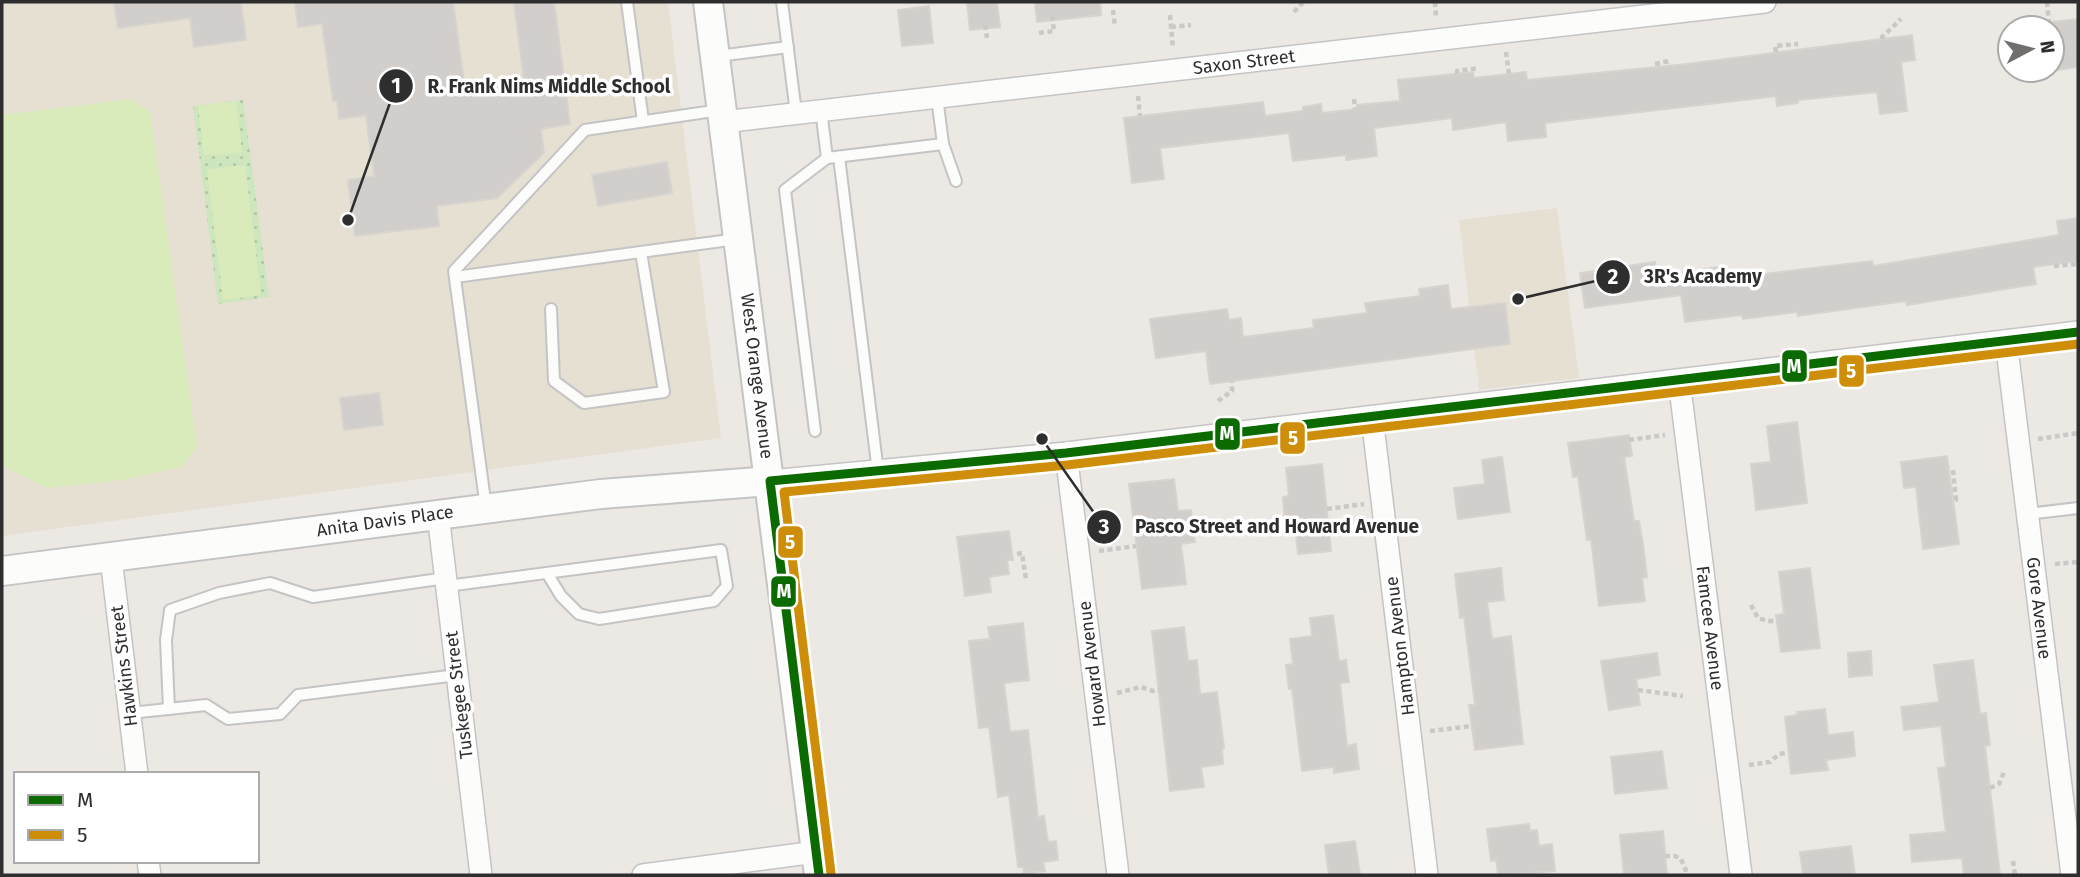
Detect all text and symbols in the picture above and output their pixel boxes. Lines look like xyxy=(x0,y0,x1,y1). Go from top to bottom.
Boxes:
north arrow xyxy=(1996,14,2066,84)
text: N xyxy=(2035,39,2060,55)
street label: Saxon Street xyxy=(1192,45,1297,79)
callout: R. Frank Nims Middle School xyxy=(379,66,685,106)
text: 1 xyxy=(391,73,401,99)
text: R. Frank Nims Middle School xyxy=(428,75,671,98)
callout: 3R's Academy xyxy=(1596,257,1776,297)
text: 2 xyxy=(1608,264,1619,290)
text: 3R's Academy xyxy=(1643,265,1762,288)
street label: West Orange Avenue xyxy=(736,292,778,460)
line badge: M xyxy=(1781,349,1808,383)
line badge: 5 xyxy=(1838,354,1865,388)
text: M xyxy=(1787,355,1802,378)
text: 5 xyxy=(1846,360,1856,383)
line badge: M xyxy=(1214,417,1241,451)
line badge: 5 xyxy=(1279,421,1306,455)
text: M xyxy=(1220,422,1235,445)
text: 5 xyxy=(1288,427,1298,450)
street label: Anita Davis Place xyxy=(315,500,455,542)
callout: Pasco Street and Howard Avenue xyxy=(1086,507,1433,547)
text: 3 xyxy=(1098,514,1110,540)
text: Pasco Street and Howard Avenue xyxy=(1135,515,1419,538)
line badge: 5 xyxy=(777,525,804,559)
text: 5 xyxy=(785,531,795,554)
street label: Gore Avenue xyxy=(2022,556,2056,660)
street label: Famcee Avenue xyxy=(1691,564,1729,692)
line badge: M xyxy=(770,575,797,608)
street label: Hampton Avenue xyxy=(1381,575,1419,717)
text: M xyxy=(777,580,792,603)
street label: Howard Avenue xyxy=(1073,600,1111,728)
street label: Hawkins Street xyxy=(106,604,142,728)
street label: Tuskegee Street xyxy=(440,629,478,760)
legend xyxy=(14,772,259,863)
text: M xyxy=(77,787,93,813)
text: 5 xyxy=(77,822,88,848)

